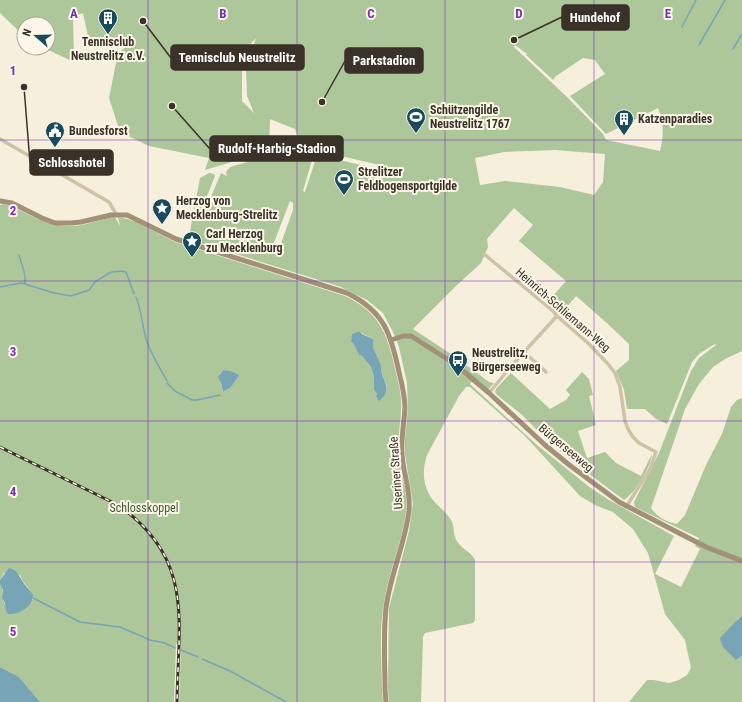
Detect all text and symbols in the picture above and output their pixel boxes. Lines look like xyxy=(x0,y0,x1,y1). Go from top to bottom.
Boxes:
callout: Hundehof xyxy=(562,5,629,30)
text: A xyxy=(70,6,78,21)
text: B xyxy=(219,6,227,21)
text: C xyxy=(367,6,375,21)
text: D xyxy=(515,6,523,21)
text: E xyxy=(665,6,672,21)
building icon: Tennisclub Neustrelitz e.V. xyxy=(97,7,119,35)
text: Hundehof xyxy=(570,10,621,25)
north arrow xyxy=(16,16,56,56)
text: N xyxy=(20,27,34,38)
place label: Tennisclub Neustrelitz e.V. xyxy=(71,35,145,63)
callout: Tennisclub Neustrelitz xyxy=(171,45,304,70)
callout: Parkstadion xyxy=(345,48,423,73)
text: Tennisclub Neustrelitz xyxy=(178,50,296,65)
text: Parkstadion xyxy=(353,53,415,68)
text: 1 xyxy=(10,63,16,78)
place label: Schützengilde Neustrelitz 1767 xyxy=(430,103,510,131)
sports icon: Schützengilde Neustrelitz 1767 xyxy=(405,106,427,134)
building icon: Katzenparadies xyxy=(613,108,635,136)
place label: Katzenparadies xyxy=(638,112,713,126)
public building icon: Bundesforst xyxy=(44,120,66,148)
place label: Bundesforst xyxy=(69,124,128,138)
callout: Rudolf-Harbig-Stadion xyxy=(210,136,343,161)
text: Rudolf-Harbig-Stadion xyxy=(218,141,336,156)
callout: Schlosshotel xyxy=(30,150,113,175)
text: Schlosshotel xyxy=(38,155,106,170)
place label: Strelitzer Feldbogensportgilde xyxy=(358,165,457,193)
sports icon: Strelitzer Feldbogensportgilde xyxy=(333,168,355,196)
place label: Herzog von Mecklenburg-Strelitz xyxy=(176,194,278,222)
place icon: Herzog von Mecklenburg-Strelitz xyxy=(151,197,173,225)
text: 2 xyxy=(10,203,17,218)
place label: Carl Herzog zu Mecklenburg xyxy=(206,227,283,255)
place icon: Carl Herzog zu Mecklenburg xyxy=(181,230,203,258)
street label: Heinrich-Schliemann-Weg xyxy=(513,265,613,355)
text: 3 xyxy=(10,344,16,359)
place label: Neustrelitz, Bürgerseeweg xyxy=(472,346,541,374)
bus stop icon: Neustrelitz, Bürgerseeweg xyxy=(447,349,469,377)
street label: Bürgerseeweg xyxy=(536,421,596,475)
street label: Useriner Straße xyxy=(386,436,406,510)
text: 4 xyxy=(10,484,17,499)
park label: Schlosskoppel xyxy=(110,501,178,515)
text: 5 xyxy=(10,624,17,639)

